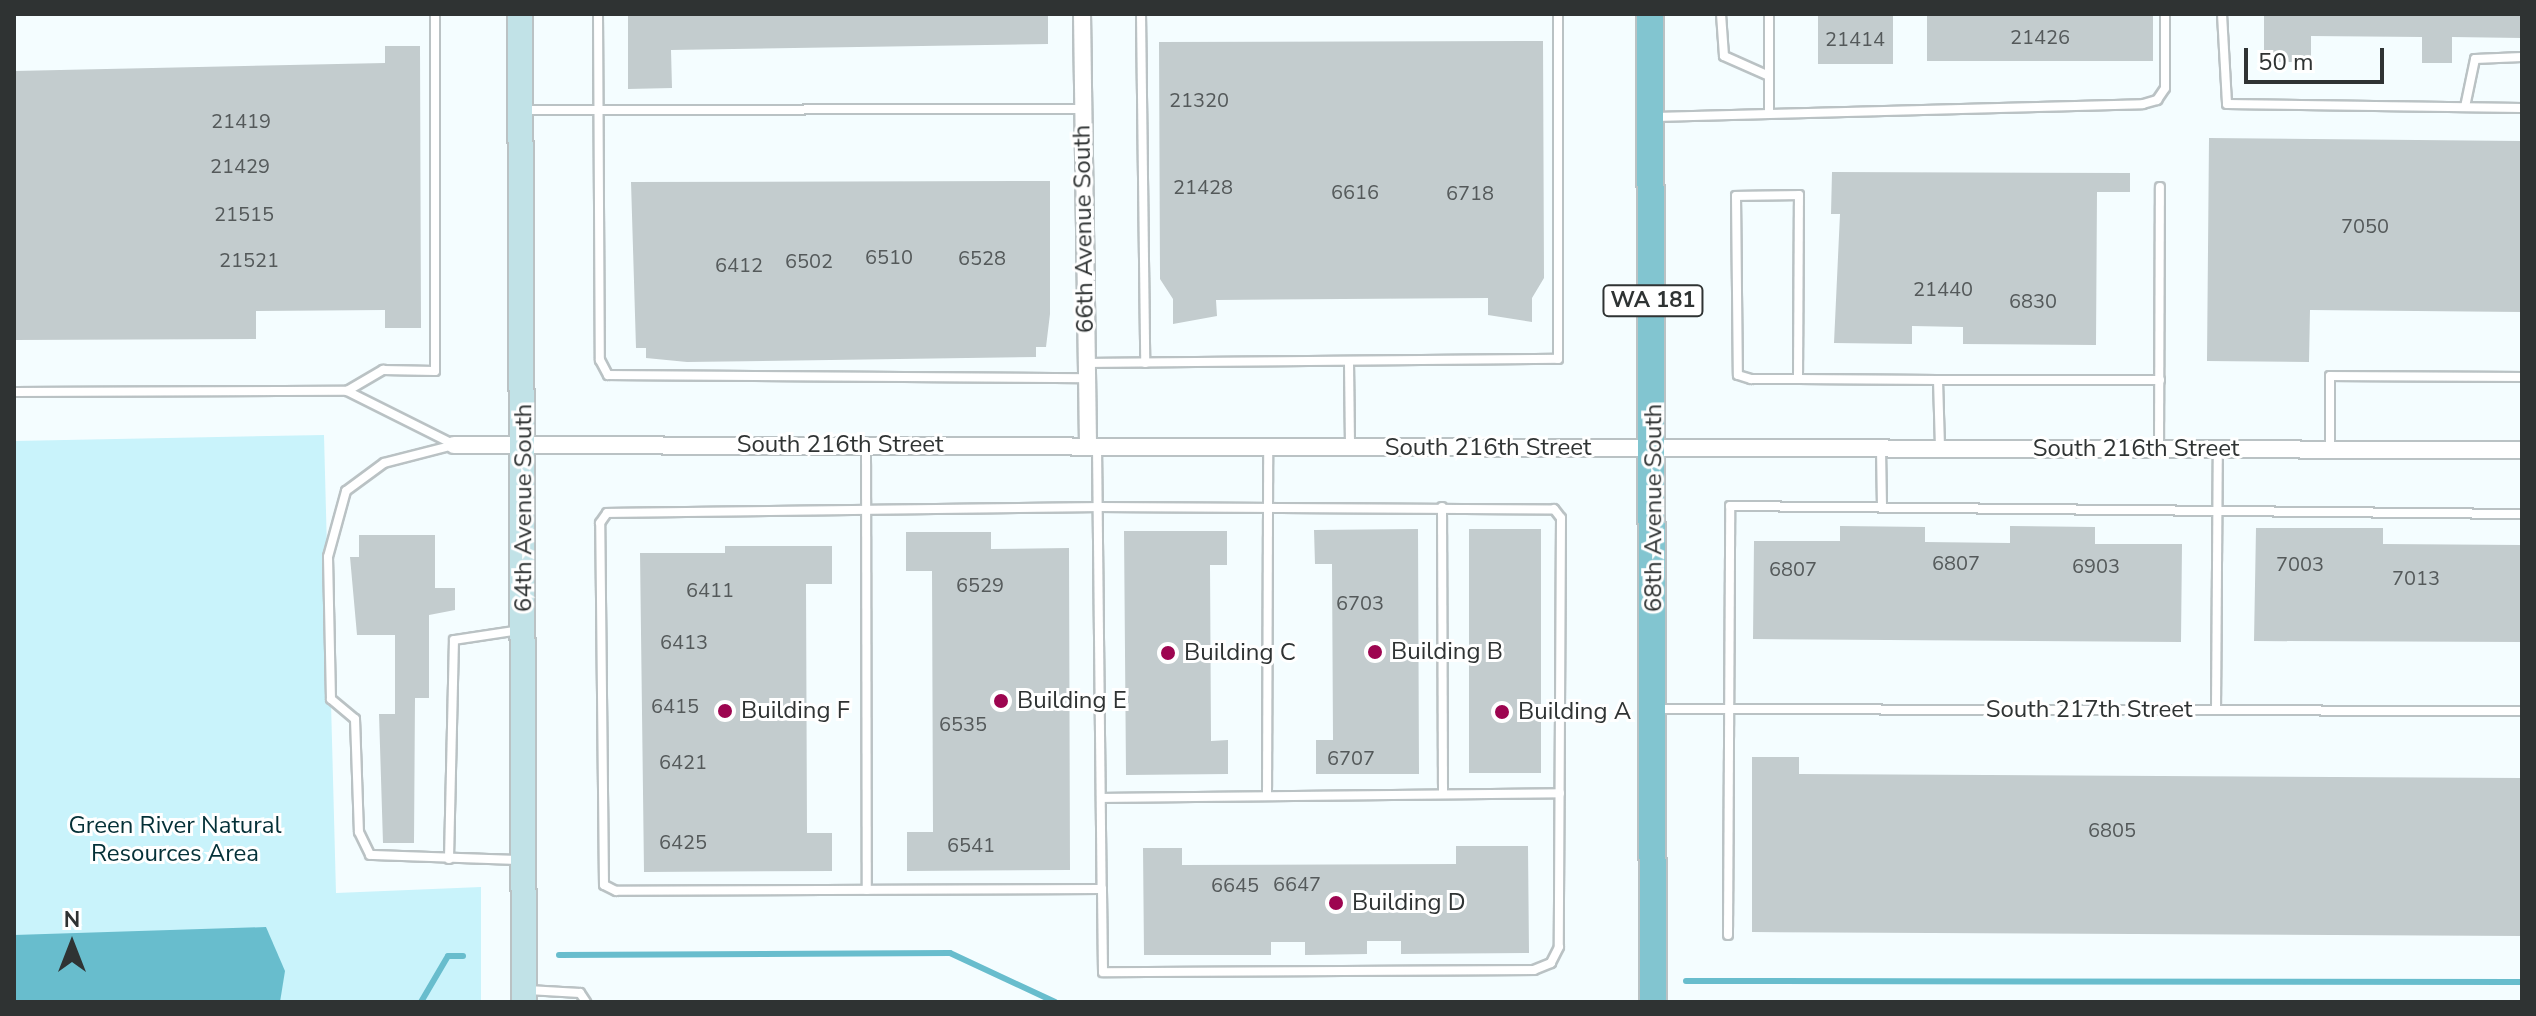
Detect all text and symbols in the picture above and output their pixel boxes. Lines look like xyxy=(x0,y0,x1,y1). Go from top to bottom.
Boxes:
house number: 21426 xyxy=(2010,25,2070,49)
house number: 21414 xyxy=(1825,27,1885,51)
scale bar xyxy=(2248,32,2388,82)
text: 50 m xyxy=(2258,46,2314,78)
house number: 21320 xyxy=(1169,88,1229,112)
house number: 21419 xyxy=(211,109,271,133)
street label: 66th Avenue South xyxy=(1068,125,1100,333)
house number: 21429 xyxy=(210,154,270,178)
house number: 21428 xyxy=(1173,175,1233,199)
house number: 6616 xyxy=(1331,180,1379,204)
house number: 6718 xyxy=(1446,181,1494,205)
house number: 21515 xyxy=(214,202,274,226)
house number: 7050 xyxy=(2341,214,2389,238)
house number: 6510 xyxy=(865,245,913,269)
house number: 6528 xyxy=(958,246,1006,270)
house number: 21521 xyxy=(219,248,279,272)
house number: 6502 xyxy=(785,249,833,273)
house number: 6412 xyxy=(715,253,763,277)
house number: 21440 xyxy=(1913,277,1973,301)
road number: WA 181 xyxy=(1601,283,1705,319)
house number: 6830 xyxy=(2009,289,2057,313)
street label: 64th Avenue South xyxy=(510,404,538,612)
street label: 68th Avenue South xyxy=(1640,404,1668,612)
street label: South 216th Street xyxy=(737,431,943,459)
street label: South 216th Street xyxy=(1385,434,1591,462)
street label: South 216th Street xyxy=(2033,435,2239,463)
house number: 6807 xyxy=(1932,551,1980,575)
house number: 7003 xyxy=(2276,552,2324,576)
house number: 6903 xyxy=(2072,554,2120,578)
house number: 6807 xyxy=(1769,557,1817,581)
house number: 7013 xyxy=(2392,566,2440,590)
house number: 6529 xyxy=(956,573,1004,597)
house number: 6411 xyxy=(686,578,734,602)
house number: 6703 xyxy=(1336,591,1384,615)
house number: 6413 xyxy=(660,630,708,654)
place label: Building B xyxy=(1391,638,1503,666)
place label: Building C xyxy=(1184,639,1296,667)
marker: Building B xyxy=(1366,643,1384,661)
marker: Building C xyxy=(1159,644,1177,662)
place label: Building E xyxy=(1017,687,1127,715)
marker: Building E xyxy=(992,692,1010,710)
house number: 6415 xyxy=(651,694,699,718)
street label: South 217th Street xyxy=(1986,696,2192,724)
place label: Building F xyxy=(741,697,850,725)
place label: Building A xyxy=(1518,698,1631,726)
marker: Building F xyxy=(716,702,734,720)
marker: Building A xyxy=(1493,703,1511,721)
house number: 6535 xyxy=(939,712,987,736)
house number: 6707 xyxy=(1327,746,1375,770)
house number: 6421 xyxy=(659,750,707,774)
park label: Green River Natural Resources Area xyxy=(68,812,282,868)
house number: 6805 xyxy=(2088,818,2136,842)
house number: 6425 xyxy=(659,830,707,854)
house number: 6541 xyxy=(947,833,995,857)
house number: 6647 xyxy=(1273,872,1321,896)
house number: 6645 xyxy=(1211,873,1259,897)
place label: Building D xyxy=(1352,889,1465,917)
marker: Building D xyxy=(1327,894,1345,912)
north arrow xyxy=(32,904,112,984)
text: N xyxy=(64,905,80,935)

